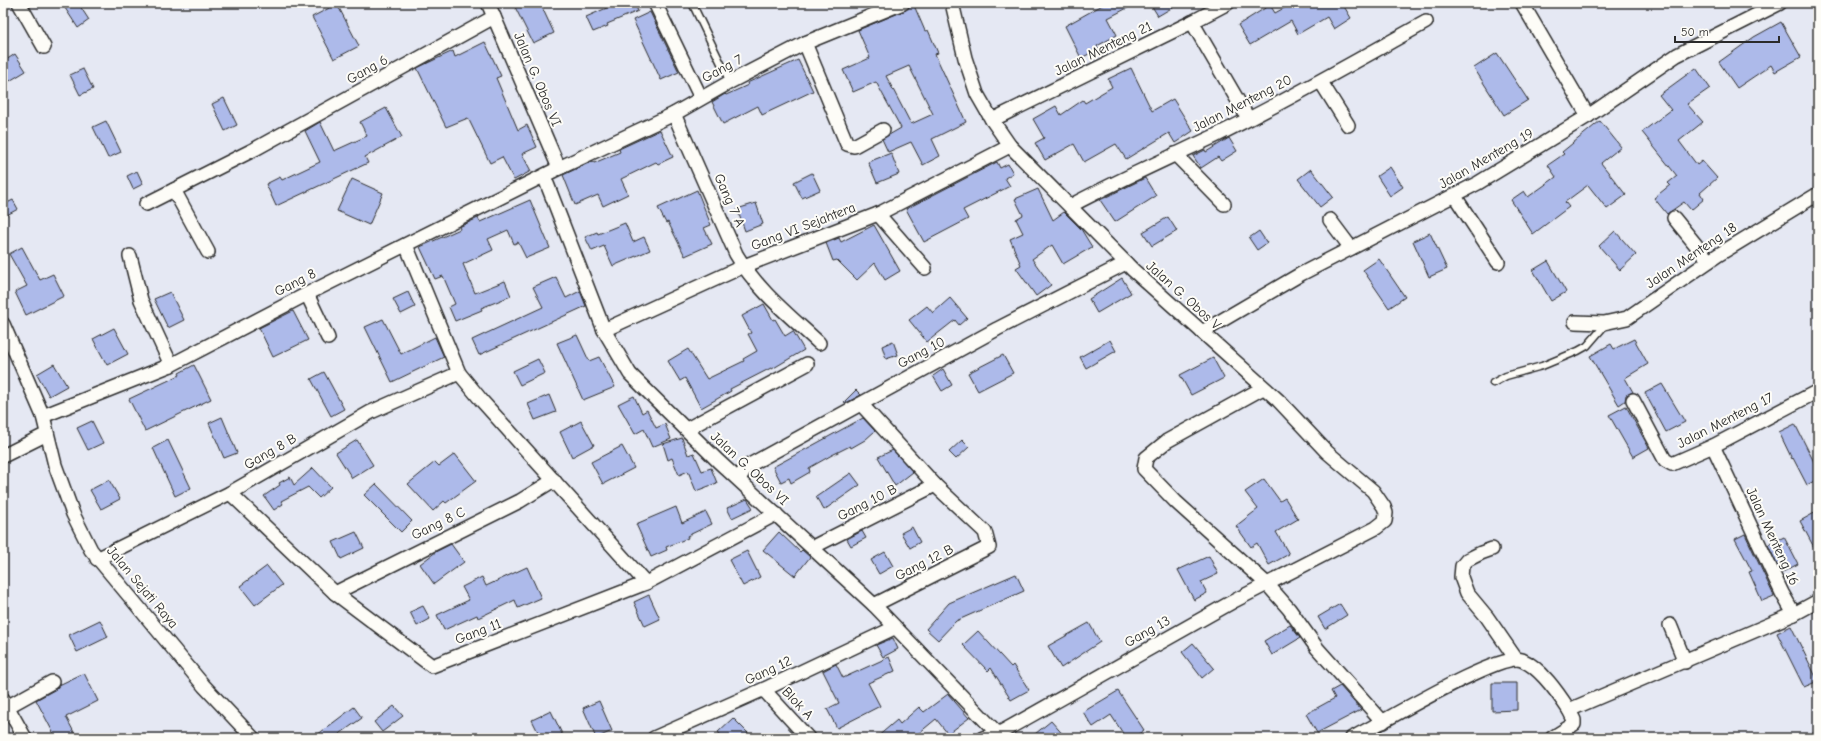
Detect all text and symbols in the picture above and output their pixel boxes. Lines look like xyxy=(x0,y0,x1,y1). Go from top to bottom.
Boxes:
street label: Jalan Menteng 21 xyxy=(1052,18,1155,79)
scale bar xyxy=(1675,18,1779,44)
text: 50 m xyxy=(1681,25,1709,39)
street label: Jalan G. Obos VI xyxy=(510,30,565,129)
street label: Gang 6 xyxy=(344,51,391,88)
street label: Gang 7 xyxy=(699,51,746,86)
street label: Jalan Menteng 20 xyxy=(1190,71,1295,136)
street label: Jalan Menteng 19 xyxy=(1436,125,1537,192)
street label: Gang 7 A xyxy=(710,171,749,229)
street label: Gang VI Sejahtera xyxy=(748,199,858,254)
street label: Jalan Menteng 18 xyxy=(1643,219,1740,292)
street label: Jalan G. Obos V xyxy=(1143,257,1225,334)
street label: Gang 8 xyxy=(272,265,319,300)
street label: Gang 10 xyxy=(895,333,948,372)
street label: Jalan Menteng 17 xyxy=(1674,389,1776,452)
street label: Jalan G. Obos VI xyxy=(707,428,792,509)
street label: Gang 8 B xyxy=(241,429,300,473)
street label: Gang 10 B xyxy=(835,480,900,525)
street label: Jalan Menteng 16 xyxy=(1742,484,1803,588)
street label: Gang 8 C xyxy=(409,503,468,544)
street label: Gang 12 B xyxy=(892,540,957,584)
street label: Jalan Sejati Raya xyxy=(103,543,182,632)
street label: Gang 13 xyxy=(1121,612,1173,651)
street label: Gang 11 xyxy=(453,615,504,648)
street label: Gang 12 xyxy=(742,652,794,689)
street label: Blok A xyxy=(778,683,817,723)

